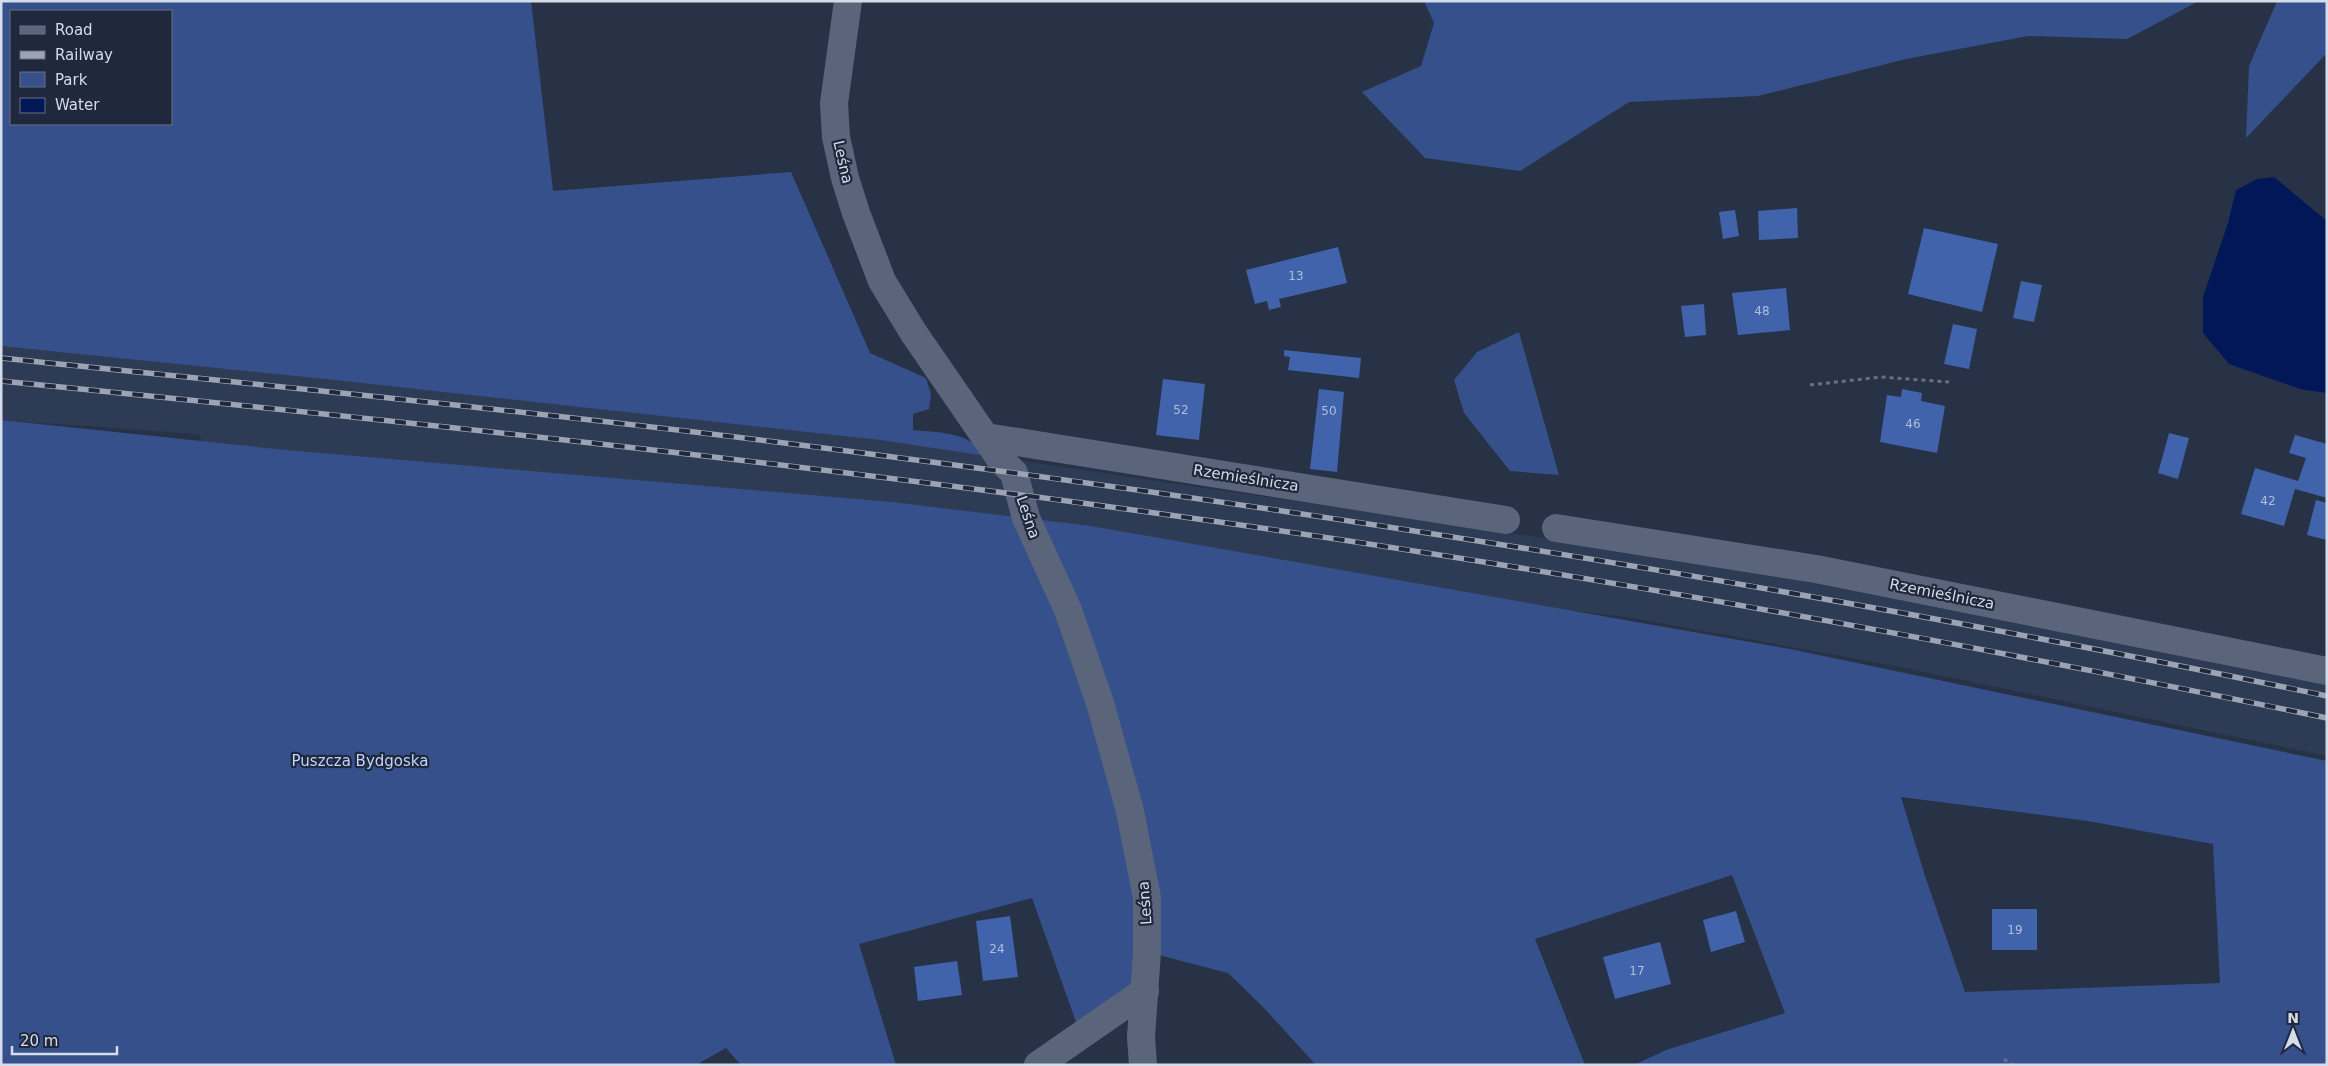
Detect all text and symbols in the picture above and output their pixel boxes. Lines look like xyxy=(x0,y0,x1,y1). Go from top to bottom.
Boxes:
legend xyxy=(10,10,172,125)
text: Road xyxy=(55,21,93,39)
text: Railway xyxy=(55,46,113,64)
text: Park xyxy=(55,71,88,89)
text: Water xyxy=(55,96,100,114)
street label: Leśna xyxy=(829,139,857,185)
house number: 13 xyxy=(1288,269,1304,283)
house number: 48 xyxy=(1754,304,1770,318)
house number: 52 xyxy=(1173,403,1189,417)
house number: 50 xyxy=(1321,404,1337,418)
house number: 46 xyxy=(1905,417,1921,431)
street label: Rzemieślnicza xyxy=(1192,461,1300,495)
street label: Leśna xyxy=(1012,493,1044,541)
house number: 42 xyxy=(2260,494,2276,508)
street label: Rzemieślnicza xyxy=(1888,575,1996,613)
park label: Puszcza Bydgoska xyxy=(292,752,428,770)
street label: Leśna xyxy=(1134,881,1156,925)
house number: 19 xyxy=(2007,923,2023,937)
house number: 24 xyxy=(989,942,1005,956)
house number: 17 xyxy=(1629,964,1645,978)
north arrow xyxy=(2268,1006,2318,1056)
text: N xyxy=(2287,1010,2299,1026)
scale bar xyxy=(12,1024,118,1056)
text: 20 m xyxy=(20,1032,58,1050)

